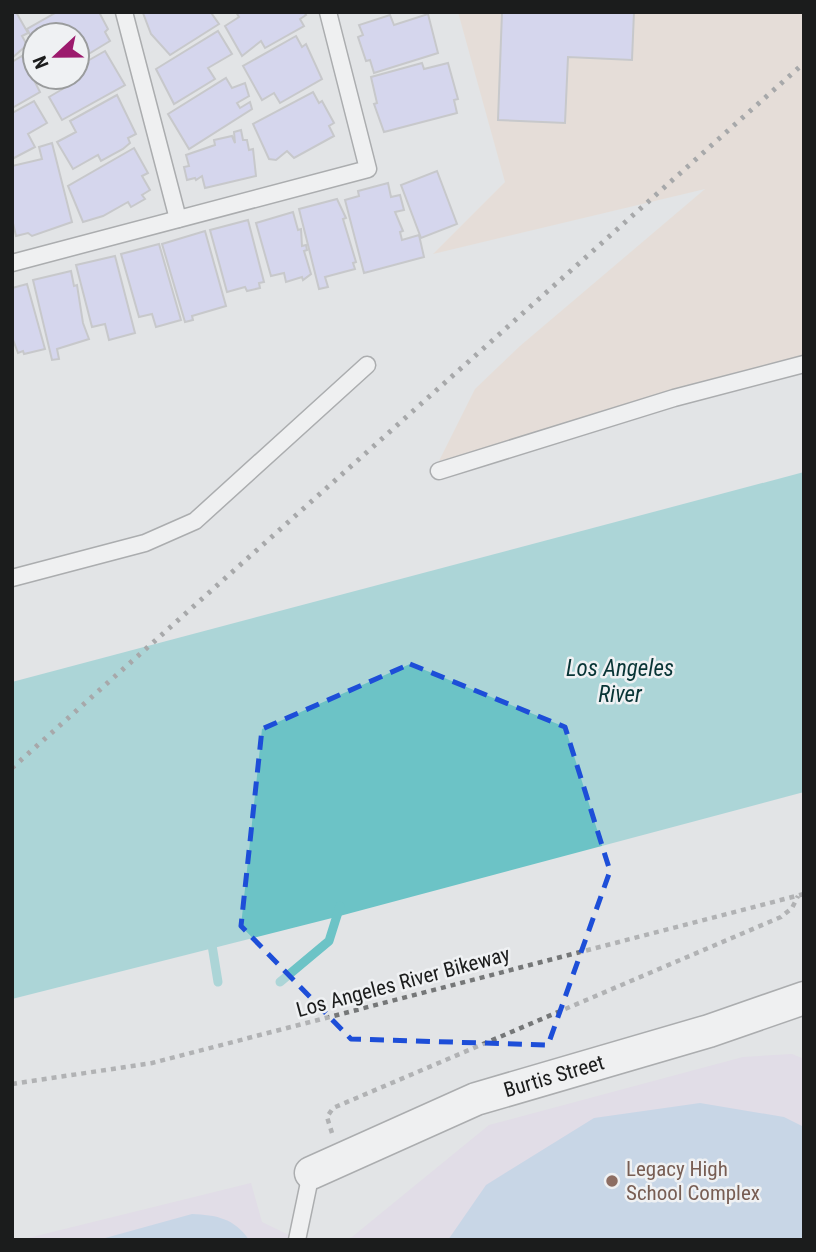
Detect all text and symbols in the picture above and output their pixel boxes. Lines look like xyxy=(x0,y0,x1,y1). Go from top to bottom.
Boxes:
north arrow xyxy=(21,21,91,91)
text: N xyxy=(28,52,54,72)
water label: Los Angeles River xyxy=(566,655,674,708)
street label: Los Angeles River Bikeway xyxy=(294,942,513,1022)
street label: Burtis Street xyxy=(501,1050,607,1102)
place label: Legacy High School Complex xyxy=(626,1157,760,1205)
marker: Legacy High School Complex xyxy=(604,1173,620,1189)

